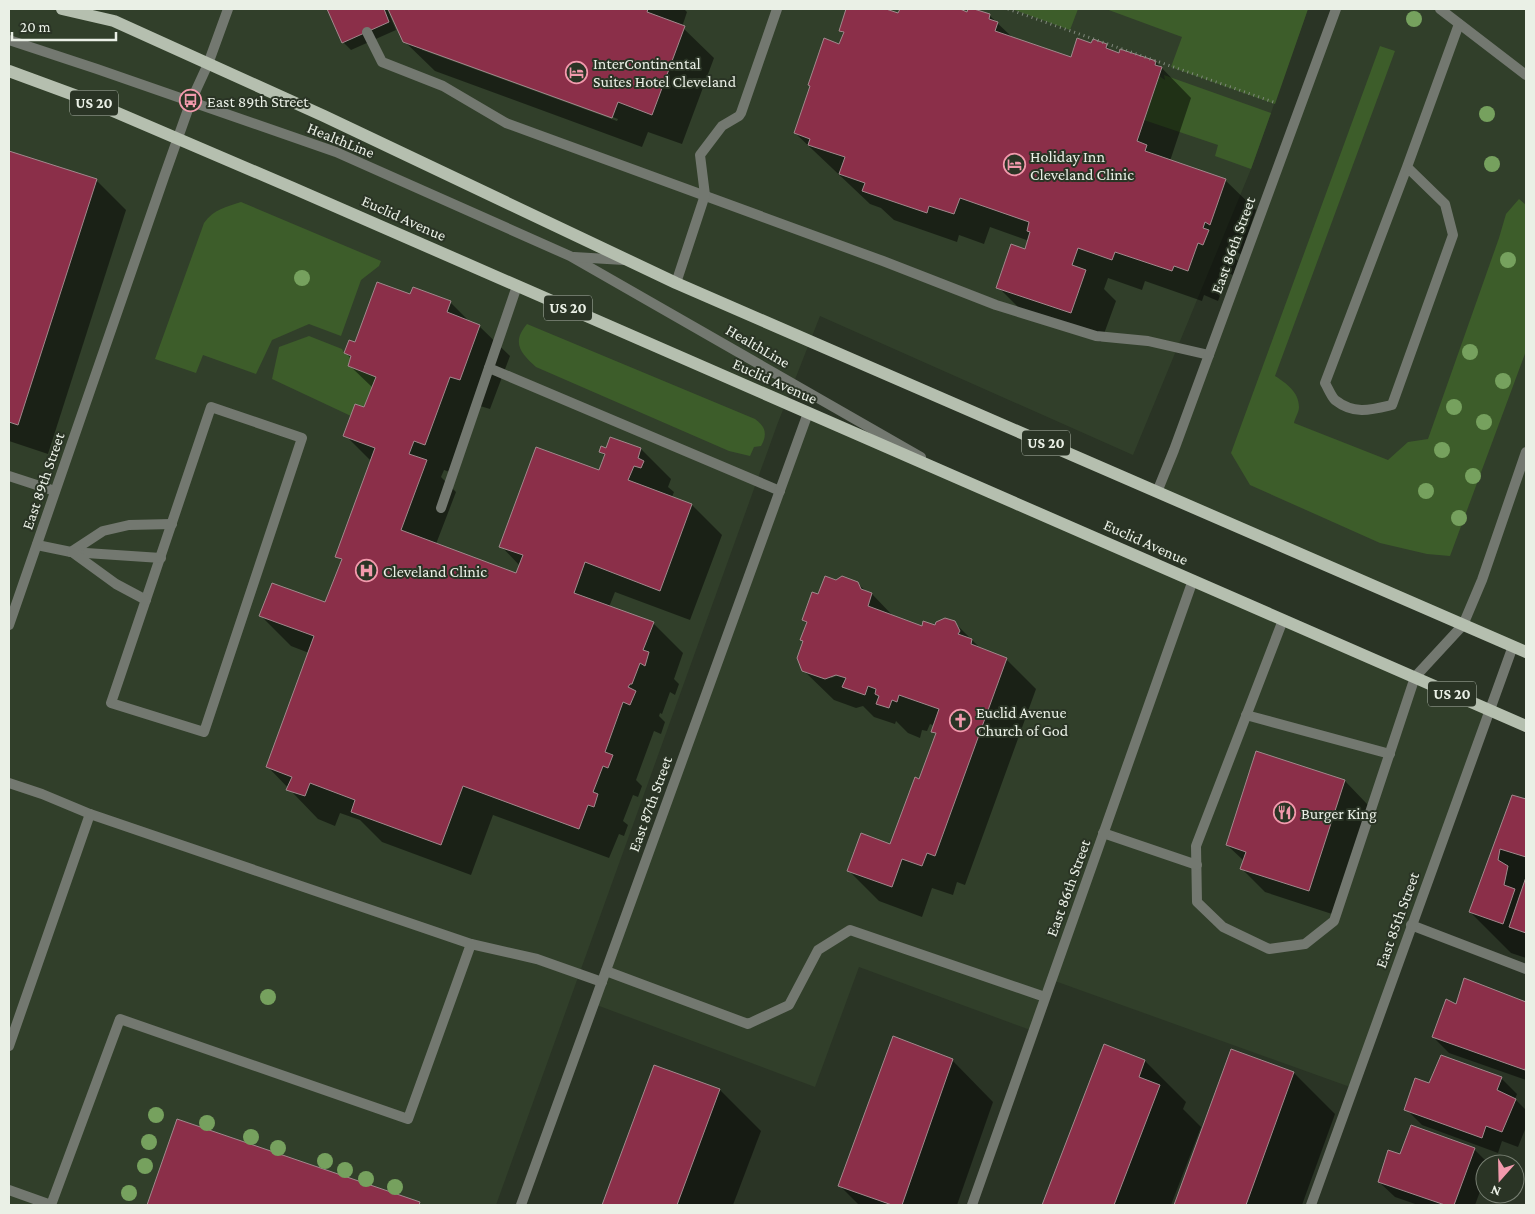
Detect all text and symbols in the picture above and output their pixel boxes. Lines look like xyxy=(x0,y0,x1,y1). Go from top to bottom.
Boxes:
scale bar xyxy=(12,10,116,42)
text: 20 m xyxy=(20,19,51,35)
place label: InterContinental Suites Hotel Cleveland xyxy=(593,55,737,90)
hotel icon: InterContinental Suites Hotel Cleveland xyxy=(565,60,589,84)
bus stop icon: East 89th Street xyxy=(179,89,203,113)
road number: US 20 xyxy=(70,90,118,116)
place label: East 89th Street xyxy=(207,93,309,110)
street label: HealthLine xyxy=(305,119,377,161)
place label: Holiday Inn Cleveland Clinic xyxy=(1030,148,1134,183)
hotel icon: Holiday Inn Cleveland Clinic xyxy=(1002,153,1026,177)
street label: Euclid Avenue xyxy=(359,192,449,244)
street label: East 86th Street xyxy=(1208,194,1259,296)
road number: US 20 xyxy=(544,296,592,320)
street label: HealthLine xyxy=(723,321,793,371)
street label: Euclid Avenue xyxy=(730,355,820,407)
street label: East 89th Street xyxy=(18,430,68,532)
road number: US 20 xyxy=(1022,430,1070,456)
street label: Euclid Avenue xyxy=(1101,516,1191,568)
hospital icon: Cleveland Clinic xyxy=(355,559,379,583)
place label: Cleveland Clinic xyxy=(383,563,487,580)
road number: US 20 xyxy=(1428,682,1476,706)
place label: Euclid Avenue Church of God xyxy=(976,704,1069,739)
church icon: Euclid Avenue Church of God xyxy=(948,709,972,733)
street label: East 87th Street xyxy=(625,753,675,854)
restaurant icon: Burger King xyxy=(1273,801,1297,825)
place label: Burger King xyxy=(1301,805,1377,823)
street label: East 86th Street xyxy=(1043,837,1094,939)
street label: East 85th Street xyxy=(1372,869,1422,970)
north arrow xyxy=(1475,1154,1525,1204)
text: N xyxy=(1488,1182,1503,1200)

